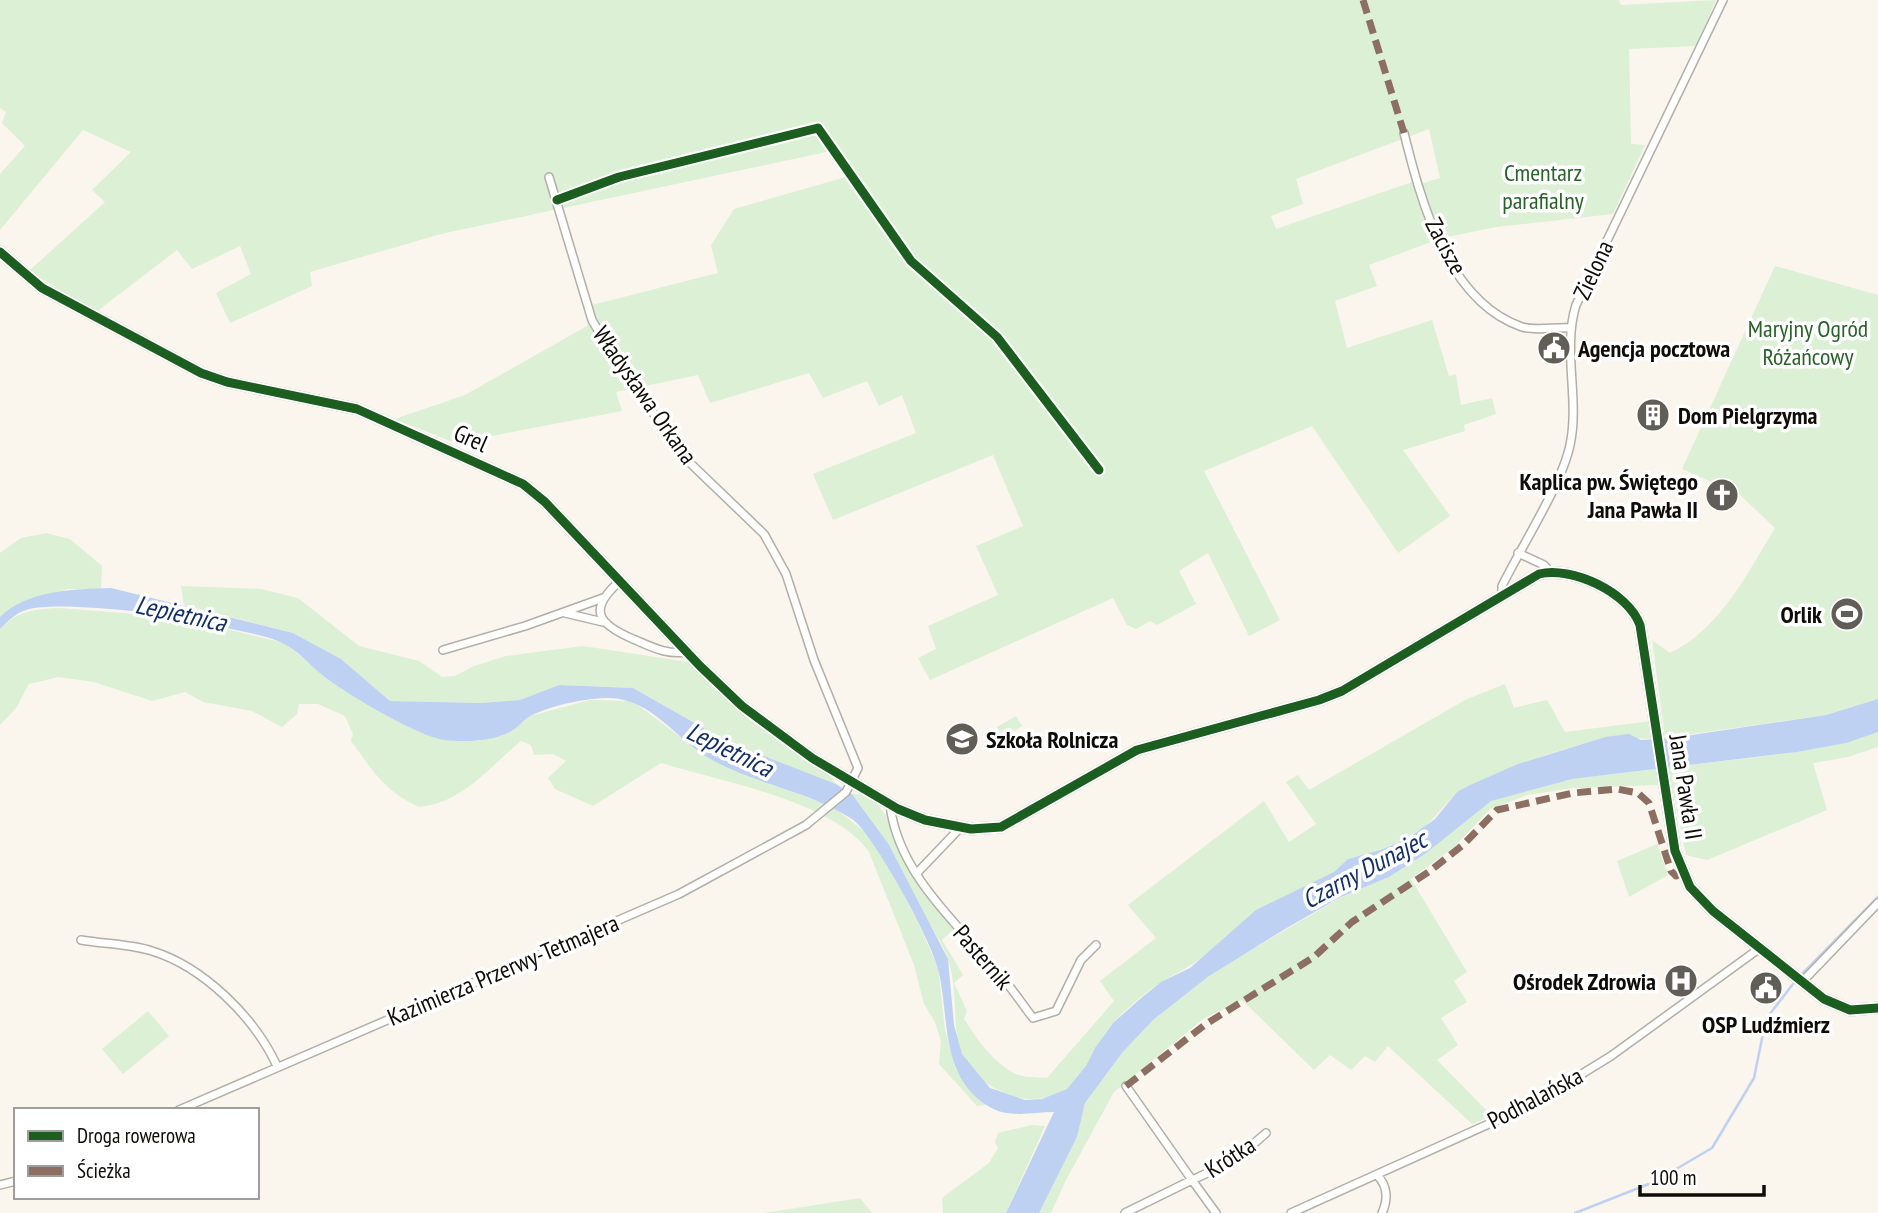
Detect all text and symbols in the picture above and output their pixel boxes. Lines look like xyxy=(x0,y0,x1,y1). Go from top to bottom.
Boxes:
park label: Cmentarz parafialny xyxy=(1502,157,1584,216)
street label: Zacisze xyxy=(1418,212,1474,280)
street label: Zielona xyxy=(1566,235,1620,305)
park label: Maryjny Ogród Różańcowy xyxy=(1748,313,1868,372)
street label: Władysława Orkana xyxy=(586,320,704,470)
public building icon: Agencja pocztowa xyxy=(1535,329,1573,367)
place label: Agencja pocztowa xyxy=(1577,333,1730,364)
building icon: Dom Pielgrzyma xyxy=(1634,396,1672,434)
place label: Dom Pielgrzyma xyxy=(1678,400,1818,431)
street label: Grel xyxy=(449,417,493,459)
place label: Kaplica pw. Świętego Jana Pawła II xyxy=(1519,466,1698,525)
church icon: Kaplica pw. Świętego Jana Pawła II xyxy=(1703,476,1741,514)
water label: Lepietnica xyxy=(133,587,231,639)
sports icon: Orlik xyxy=(1828,595,1866,633)
place label: Orlik xyxy=(1781,599,1822,630)
water label: Lepietnica xyxy=(681,714,780,785)
school or university icon: Szkoła Rolnicza xyxy=(943,720,981,758)
place label: Szkoła Rolnicza xyxy=(986,724,1118,755)
street label: Jana Pawła II xyxy=(1662,731,1710,842)
water label: Czarny Dunajec xyxy=(1296,821,1434,916)
street label: Kazimierza Przerwy-Tetmajera xyxy=(383,907,623,1033)
street label: Pasternik xyxy=(946,918,1020,996)
hospital icon: Ośrodek Zdrowia xyxy=(1662,962,1700,1000)
place label: Ośrodek Zdrowia xyxy=(1513,966,1656,997)
public building icon: OSP Ludźmierz xyxy=(1747,969,1785,1007)
place label: OSP Ludźmierz xyxy=(1702,1009,1830,1040)
street label: Podhalańska xyxy=(1482,1060,1588,1136)
legend xyxy=(14,1108,259,1199)
text: Droga rowerowa xyxy=(77,1122,196,1149)
street label: Krótka xyxy=(1199,1129,1261,1185)
scale bar xyxy=(1640,1154,1764,1198)
text: Ścieżka xyxy=(77,1157,131,1184)
text: 100 m xyxy=(1650,1164,1696,1191)

